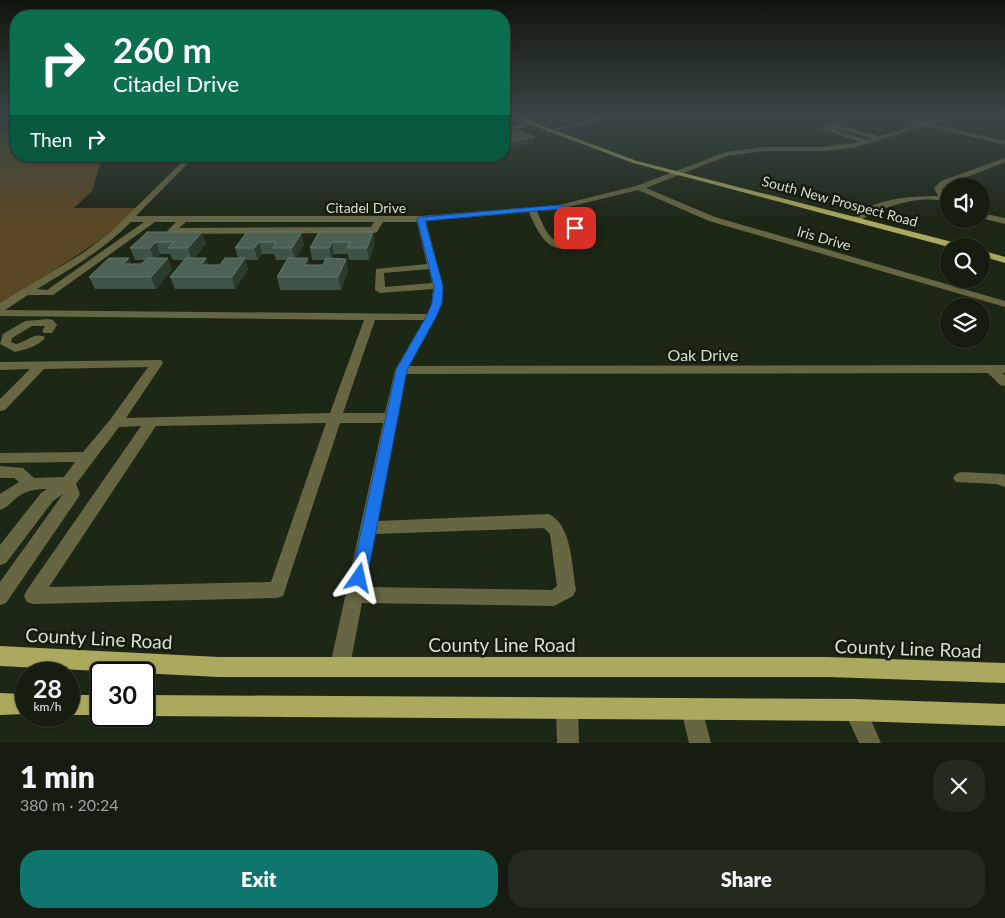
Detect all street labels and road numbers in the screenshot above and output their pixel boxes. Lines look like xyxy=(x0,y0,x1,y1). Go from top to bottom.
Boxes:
street label: South New Prospect Road xyxy=(760,172,920,230)
street label: Citadel Drive xyxy=(326,199,406,216)
street label: Iris Drive xyxy=(795,222,853,254)
street label: Oak Drive xyxy=(668,345,738,364)
street label: County Line Road xyxy=(25,623,173,653)
street label: County Line Road xyxy=(428,633,576,656)
street label: County Line Road xyxy=(834,634,982,662)

